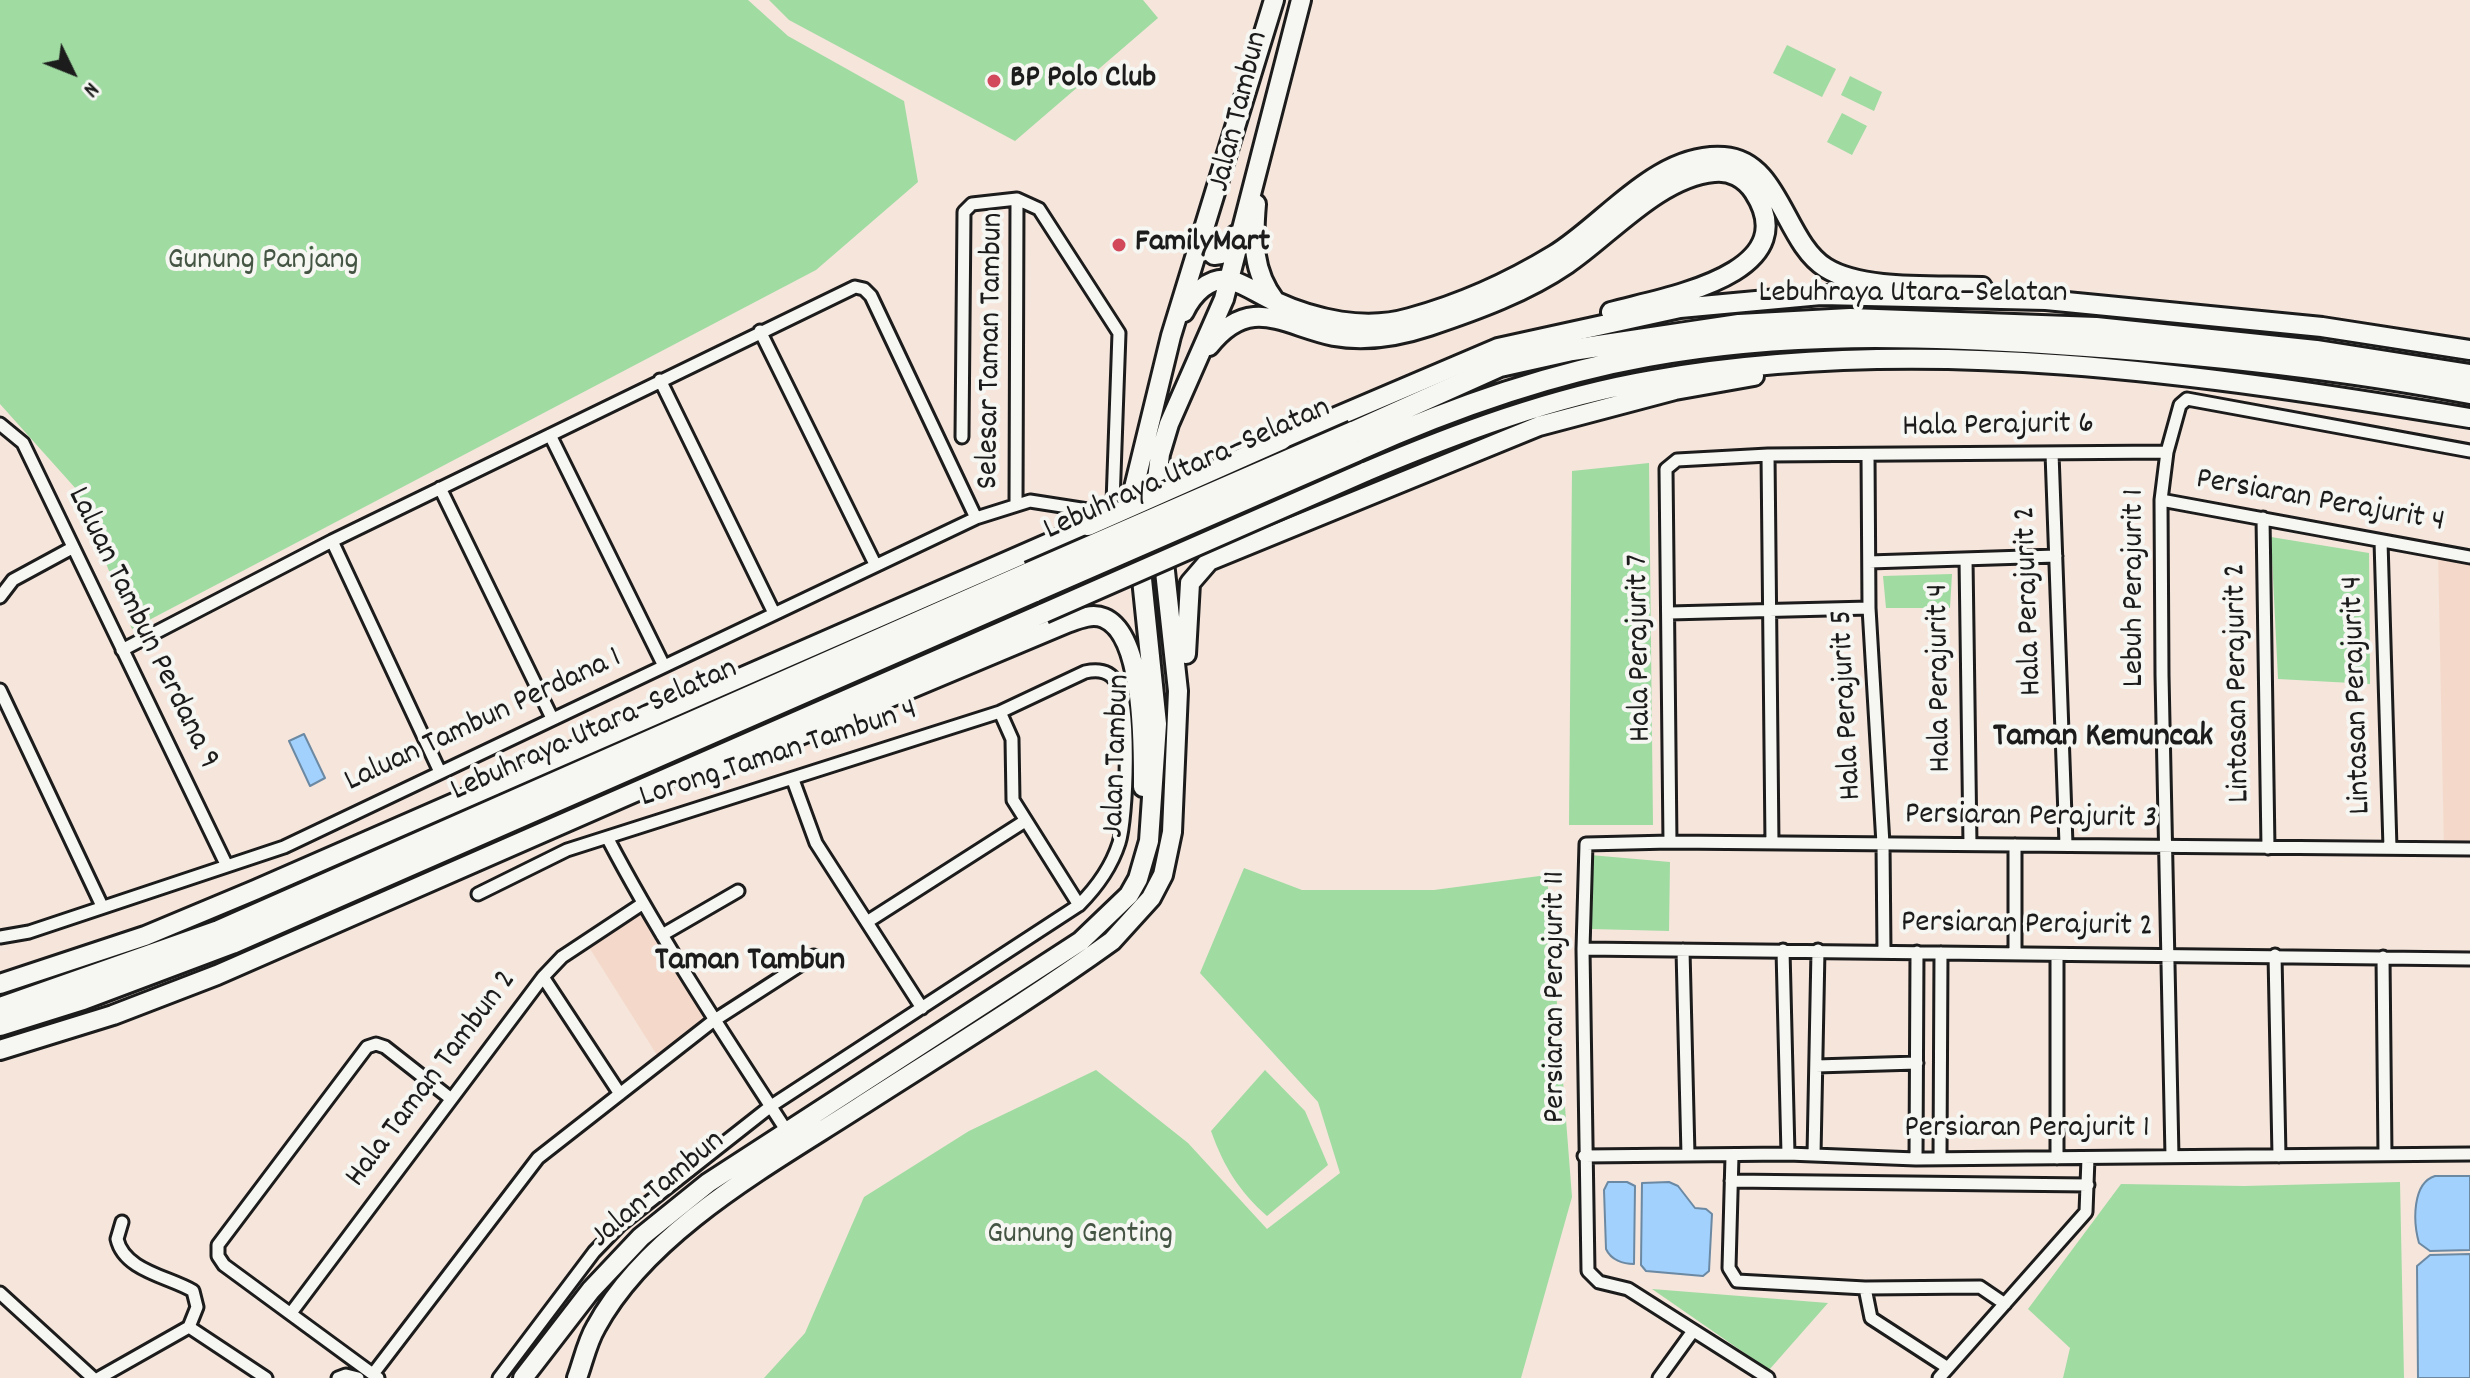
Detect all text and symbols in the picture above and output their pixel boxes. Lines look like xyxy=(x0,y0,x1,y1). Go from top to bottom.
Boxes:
street label: Jalan Tambun xyxy=(1203,28,1279,196)
north arrow xyxy=(32,32,112,112)
place label: BP Polo Club xyxy=(1010,62,1156,100)
marker: BP Polo Club xyxy=(985,72,1003,90)
text: N xyxy=(75,74,105,103)
street label: Selesar Taman Tambun xyxy=(971,212,1015,490)
place label: FamilyMart xyxy=(1135,226,1270,264)
marker: FamilyMart xyxy=(1110,236,1128,254)
park label: Gunung Panjang xyxy=(167,244,359,282)
street label: Lebuhraya Utara–Selatan xyxy=(1758,277,2068,315)
street label: Lebuhraya Utara–Selatan xyxy=(1039,391,1337,551)
street label: Hala Perajurit 6 xyxy=(1902,407,2094,449)
street label: Persiaran Perajurit 4 xyxy=(2193,462,2447,544)
street label: Laluan Tambun Perdana 9 xyxy=(56,482,226,776)
street label: Lebuh Perajurit 1 xyxy=(2118,489,2156,687)
street label: Hala Perajurit 2 xyxy=(2008,505,2054,697)
street label: Hala Perajurit 7 xyxy=(1621,554,1663,742)
street label: Lintasan Perajurit 2 xyxy=(2219,563,2261,803)
street label: Lintasan Perajurit 4 xyxy=(2336,575,2382,815)
street label: Hala Perajurit 4 xyxy=(1921,583,1963,773)
street label: Hala Perajurit 5 xyxy=(1825,609,1873,801)
street label: Laluan Tambun Perdana 1 xyxy=(340,641,628,803)
street label: Lebuhraya Utara–Selatan xyxy=(446,652,744,812)
street label: Jalan Tambun xyxy=(1097,674,1141,838)
street label: Lorong Taman Tambun 4 xyxy=(635,693,923,819)
district label: Taman Kemuncak xyxy=(1993,719,2213,759)
street label: Persiaran Perajurit 3 xyxy=(1904,798,2158,840)
street label: Persiaran Perajurit 11 xyxy=(1539,871,1577,1123)
street label: Persiaran Perajurit 2 xyxy=(1901,906,2153,948)
district label: Taman Tambun xyxy=(655,943,845,983)
street label: Hala Taman Tambun 2 xyxy=(339,964,527,1196)
street label: Persiaran Perajurit 1 xyxy=(1904,1112,2150,1150)
street label: Jalan Tambun xyxy=(584,1124,734,1258)
park label: Gunung Genting xyxy=(987,1218,1173,1256)

